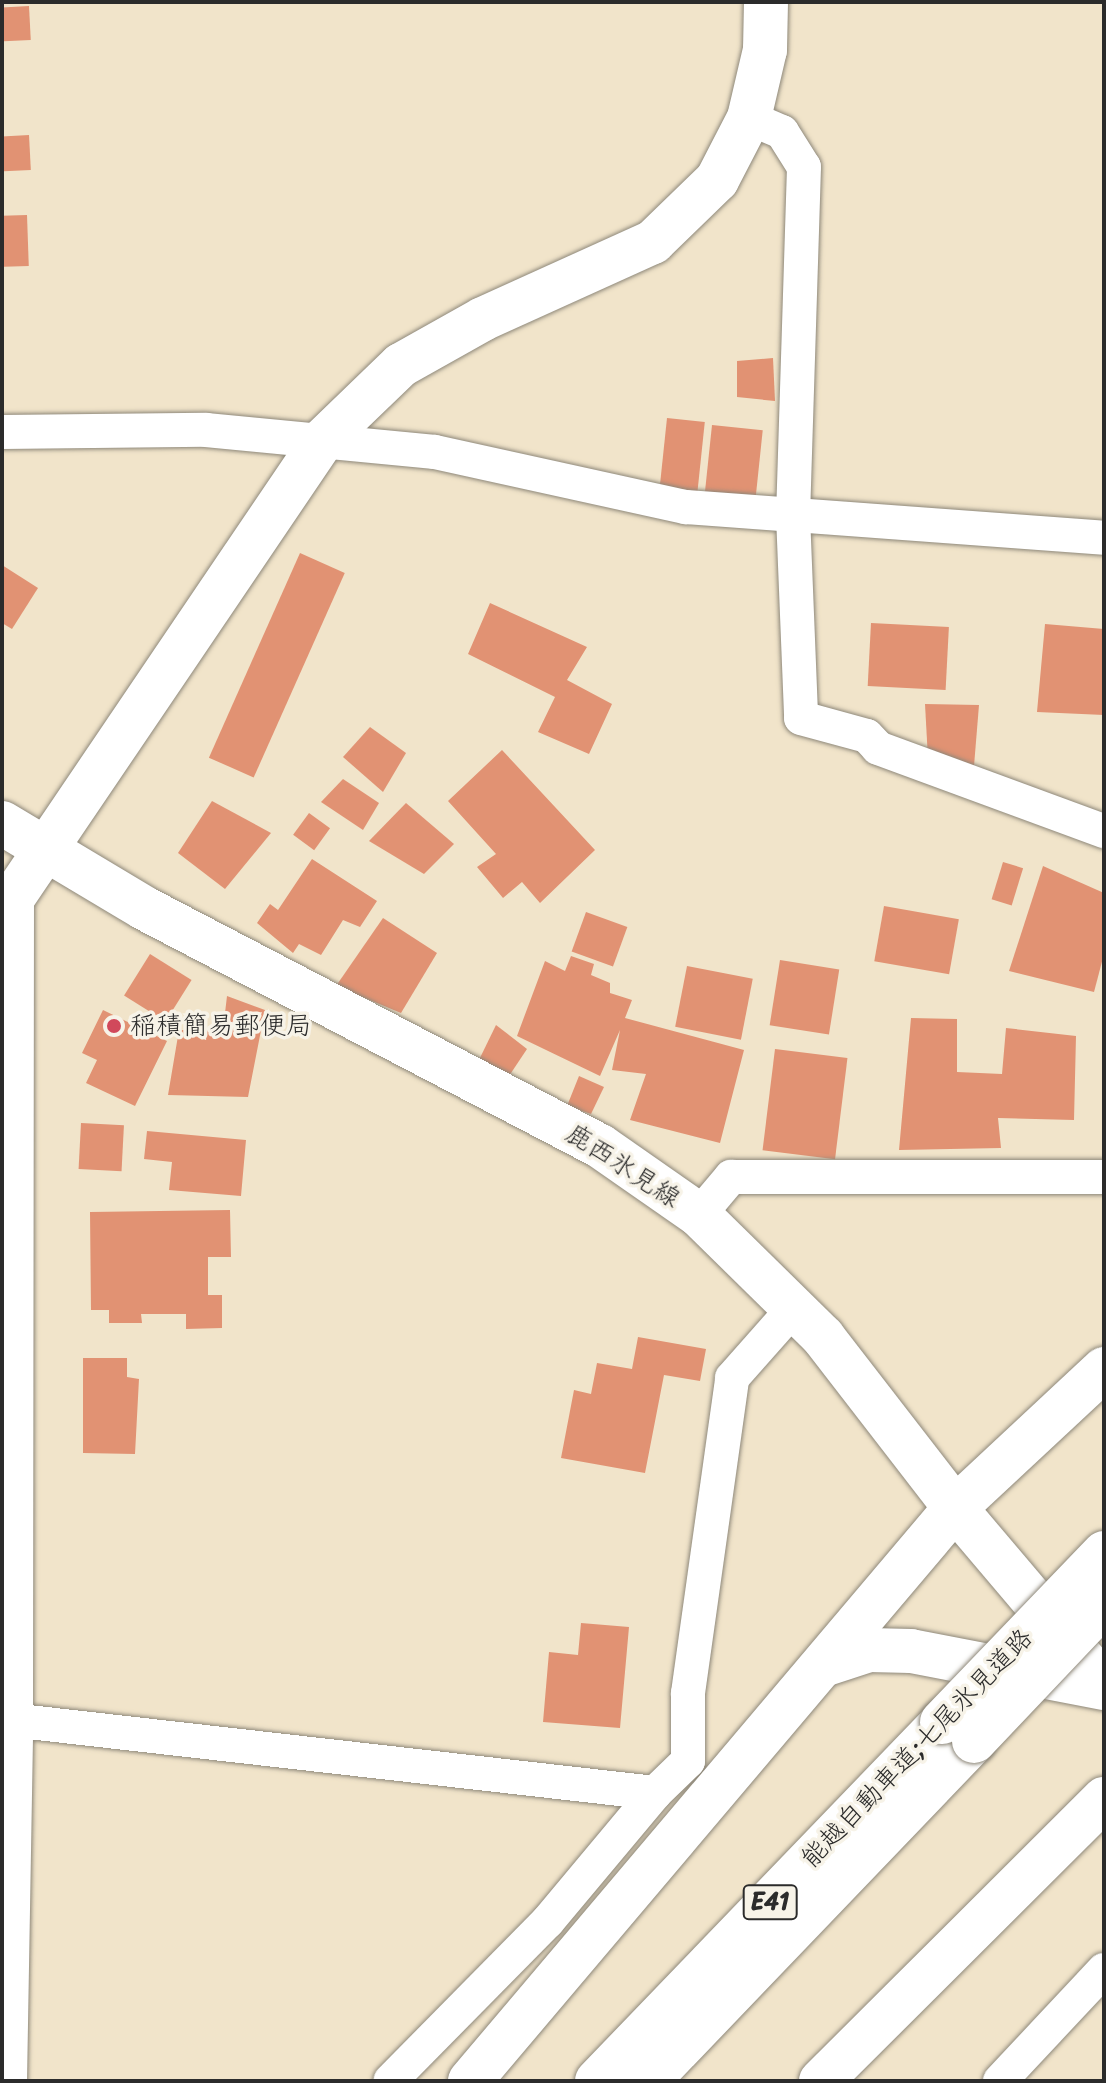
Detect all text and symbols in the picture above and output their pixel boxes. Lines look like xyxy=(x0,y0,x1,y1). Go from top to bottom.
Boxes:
place label: 稲積簡易郵便局 xyxy=(130,1010,312,1042)
marker: 稲積簡易郵便局 xyxy=(105,1017,123,1035)
street label: 鹿西氷見線 xyxy=(560,1118,686,1214)
street label: 能越自動車道;七尾氷見道路 xyxy=(795,1622,1039,1874)
road number: E41 xyxy=(742,1882,798,1922)

